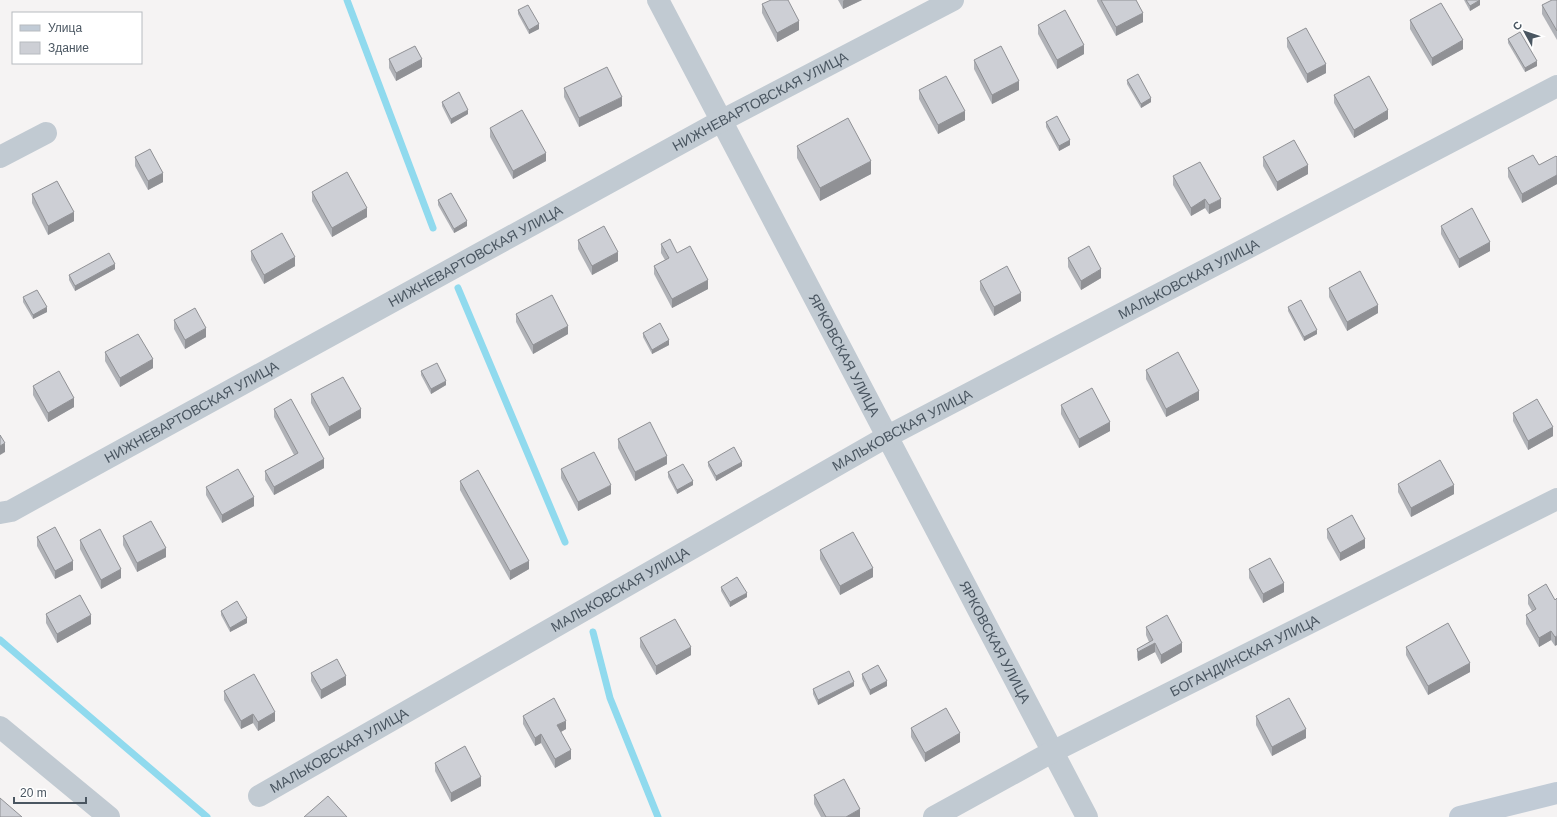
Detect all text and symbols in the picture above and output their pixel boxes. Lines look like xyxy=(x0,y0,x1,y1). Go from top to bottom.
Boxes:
legend xyxy=(12,12,142,64)
north arrow xyxy=(1505,12,1545,52)
text: С xyxy=(1510,19,1525,32)
text: Улица xyxy=(48,21,82,35)
text: Здание xyxy=(48,41,89,55)
street label: НИЖНЕВАРТОВСКАЯ УЛИЦА xyxy=(669,48,851,154)
street label: НИЖНЕВАРТОВСКАЯ УЛИЦА xyxy=(386,201,566,310)
street label: МАЛЬКОВСКАЯ УЛИЦА xyxy=(1116,235,1262,322)
street label: ЯРКОВСКАЯ УЛИЦА xyxy=(806,291,883,420)
street label: НИЖНЕВАРТОВСКАЯ УЛИЦА xyxy=(102,357,282,466)
street label: МАЛЬКОВСКАЯ УЛИЦА xyxy=(829,385,975,474)
street label: МАЛЬКОВСКАЯ УЛИЦА xyxy=(548,543,693,635)
street label: ЯРКОВСКАЯ УЛИЦА xyxy=(956,578,1034,707)
street label: БОГАНДИНСКАЯ УЛИЦА xyxy=(1167,611,1322,700)
street label: МАЛЬКОВСКАЯ УЛИЦА xyxy=(267,704,411,796)
scale bar xyxy=(14,779,86,805)
text: 20 m xyxy=(20,786,47,800)

